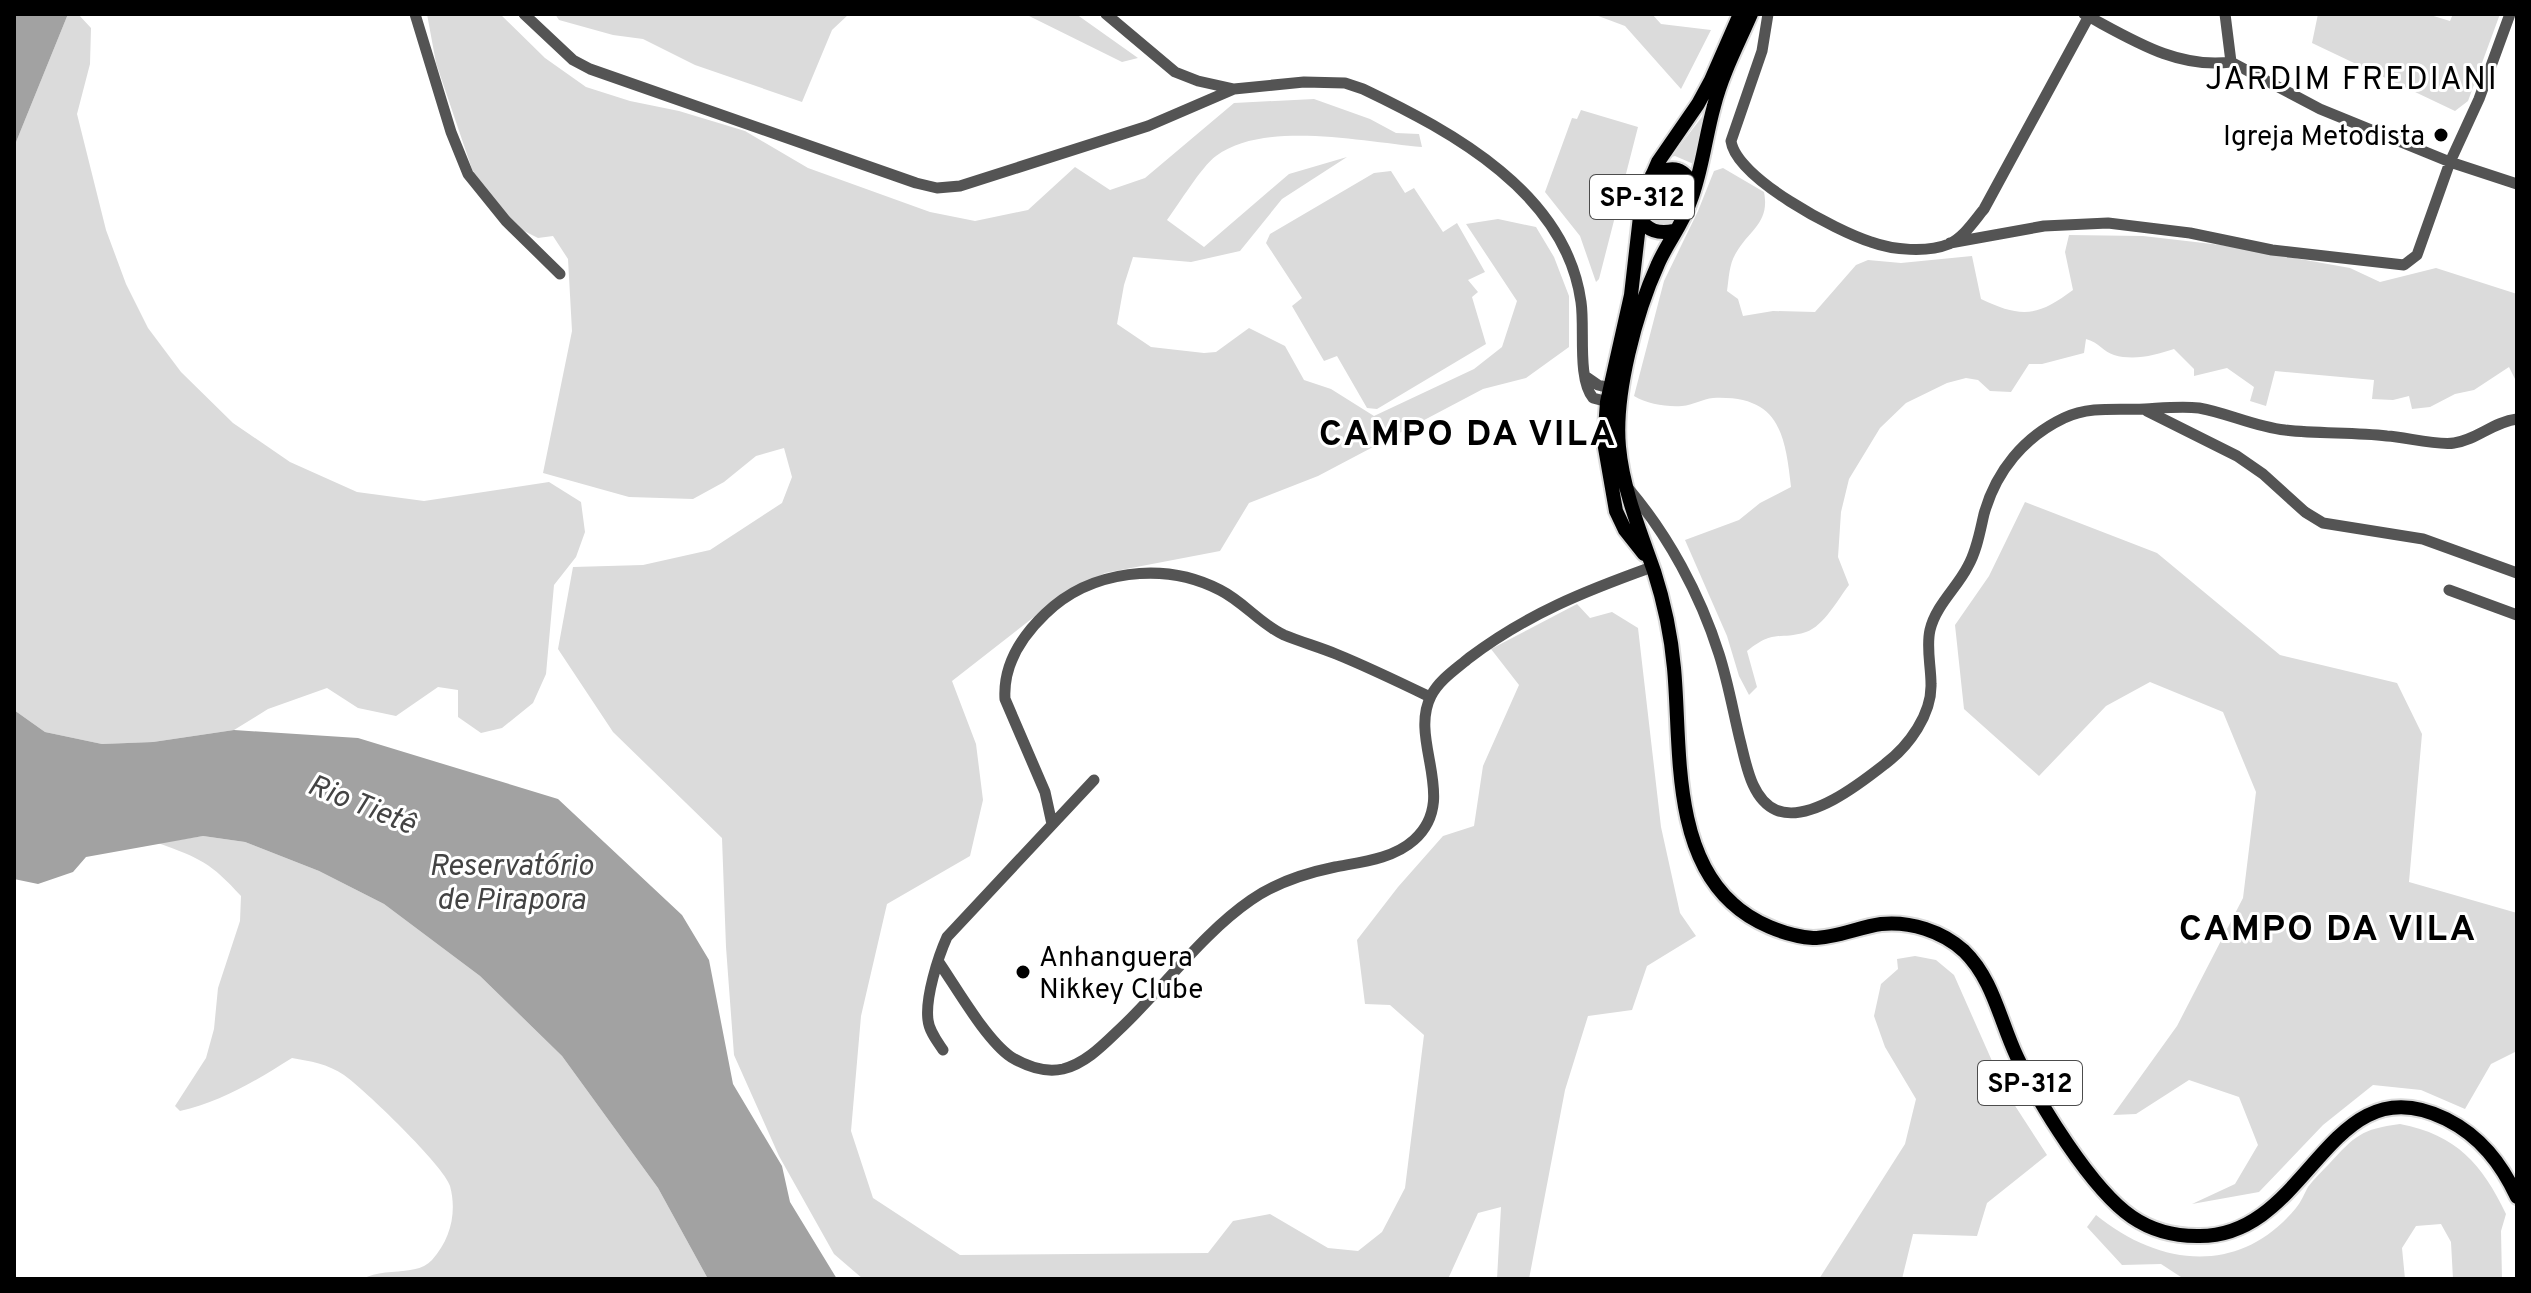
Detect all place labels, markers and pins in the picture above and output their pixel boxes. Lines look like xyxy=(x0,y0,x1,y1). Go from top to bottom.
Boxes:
place label: Igreja Metodista xyxy=(2223,120,2425,156)
marker: Igreja Metodista xyxy=(2432,126,2450,144)
place label: Anhanguera Nikkey Clube xyxy=(1039,941,1203,1009)
marker: Anhanguera Nikkey Clube xyxy=(1014,963,1032,981)

